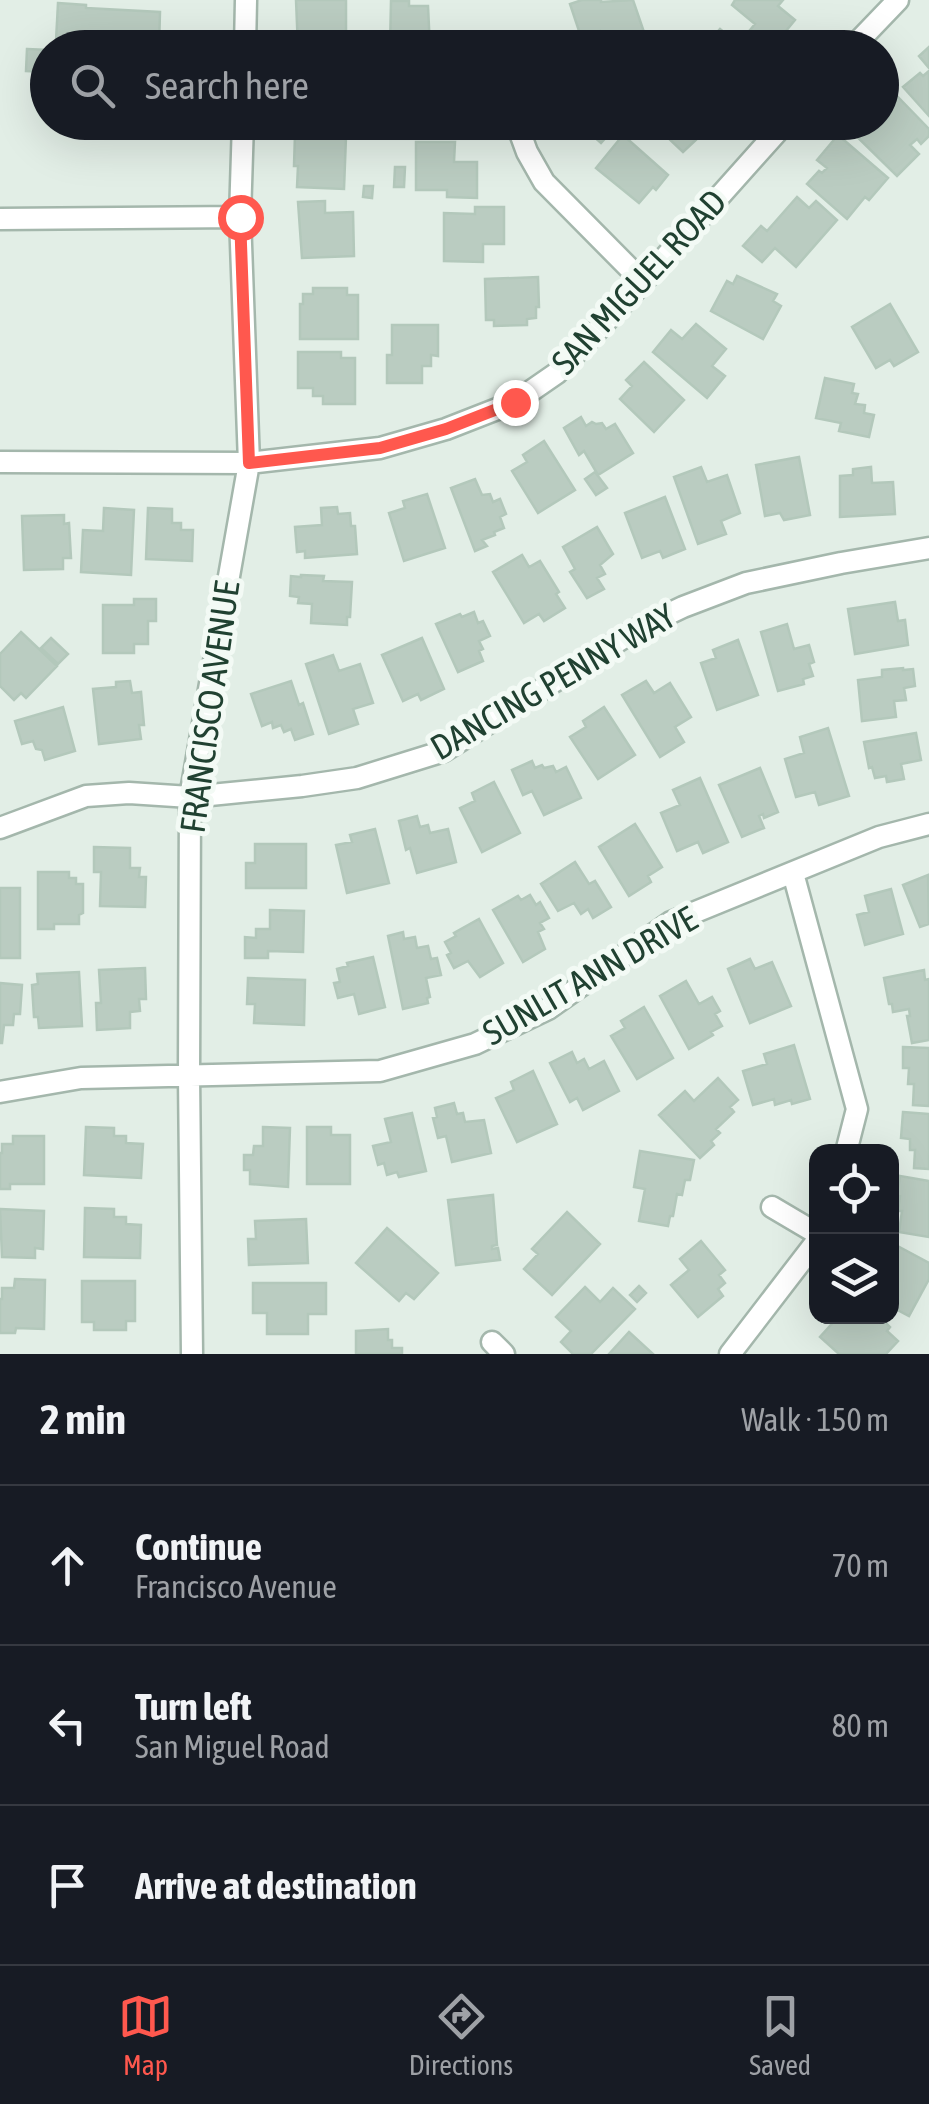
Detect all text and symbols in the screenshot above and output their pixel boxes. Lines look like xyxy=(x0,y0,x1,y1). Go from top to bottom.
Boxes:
search box xyxy=(30,30,899,140)
icon: search xyxy=(65,58,120,113)
text: Search here xyxy=(145,64,309,107)
street label: SAN MIGUEL ROAD xyxy=(543,181,734,381)
route start xyxy=(218,195,264,241)
route end xyxy=(493,380,539,426)
street label: FRANCISCO AVENUE xyxy=(172,578,246,835)
street label: DANCING PENNY WAY xyxy=(423,595,682,767)
street label: SUNLIT ANN DRIVE xyxy=(476,898,703,1052)
map controls xyxy=(809,1144,899,1324)
button: locate xyxy=(809,1144,899,1234)
button: layers xyxy=(809,1234,899,1324)
text: 2 min xyxy=(40,1395,126,1443)
text: Walk · 150 m xyxy=(741,1401,889,1438)
text: Continue xyxy=(135,1525,262,1568)
icon: ahead xyxy=(40,1538,95,1593)
text: 70 m xyxy=(831,1547,889,1584)
text: Francisco Avenue xyxy=(135,1568,337,1605)
text: Turn left xyxy=(135,1685,251,1728)
icon: left xyxy=(40,1698,95,1753)
text: 80 m xyxy=(831,1707,889,1744)
text: San Miguel Road xyxy=(135,1728,330,1765)
icon: arrive xyxy=(40,1858,95,1913)
text: Arrive at destination xyxy=(135,1864,417,1907)
tab: Map xyxy=(118,1989,173,2081)
tab: Directions xyxy=(409,1989,513,2081)
tab: Saved xyxy=(749,1989,811,2081)

